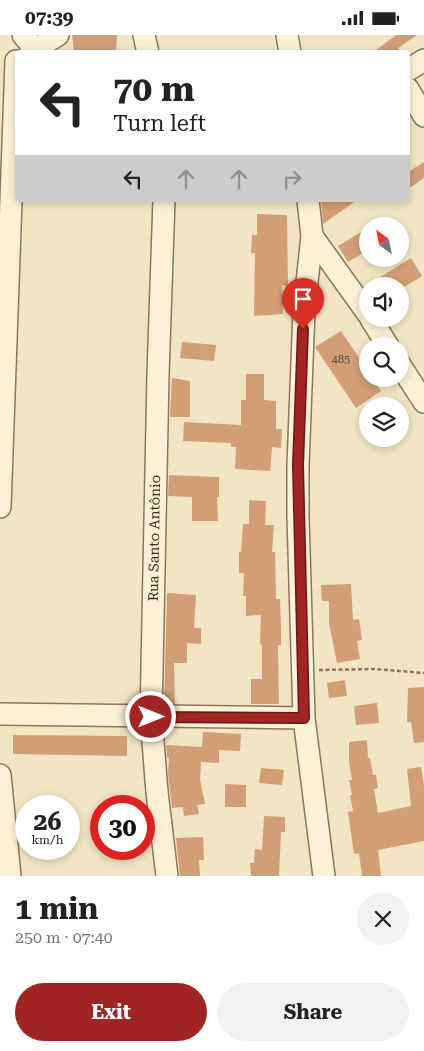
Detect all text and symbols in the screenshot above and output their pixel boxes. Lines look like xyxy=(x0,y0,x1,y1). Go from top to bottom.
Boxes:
text: 07:39 xyxy=(25,6,74,29)
text: 70 m xyxy=(113,69,195,110)
icon: left xyxy=(30,70,95,135)
text: Turn left xyxy=(113,111,206,136)
icon: left xyxy=(119,165,147,193)
icon: ahead xyxy=(172,165,200,193)
icon: ahead xyxy=(225,165,253,193)
icon: right xyxy=(278,165,306,193)
north arrow xyxy=(359,217,409,267)
map controls xyxy=(359,217,409,447)
button: sound xyxy=(359,277,409,327)
pin xyxy=(282,278,324,329)
icon: arrive xyxy=(289,285,317,313)
button: search xyxy=(359,337,409,387)
house number: 485 xyxy=(332,353,350,366)
button: layers xyxy=(359,397,409,447)
street label: Rua Santo Antônio xyxy=(145,475,163,601)
position arrow xyxy=(124,690,176,742)
speed limit sign: 30 xyxy=(90,795,155,860)
text: 26 xyxy=(33,807,62,836)
text: km/h xyxy=(31,833,64,847)
text: 1 min xyxy=(15,891,98,926)
button: close xyxy=(357,893,409,945)
text: 250 m · 07:40 xyxy=(15,928,113,947)
button: Exit xyxy=(15,983,207,1041)
button: Share xyxy=(217,983,409,1041)

